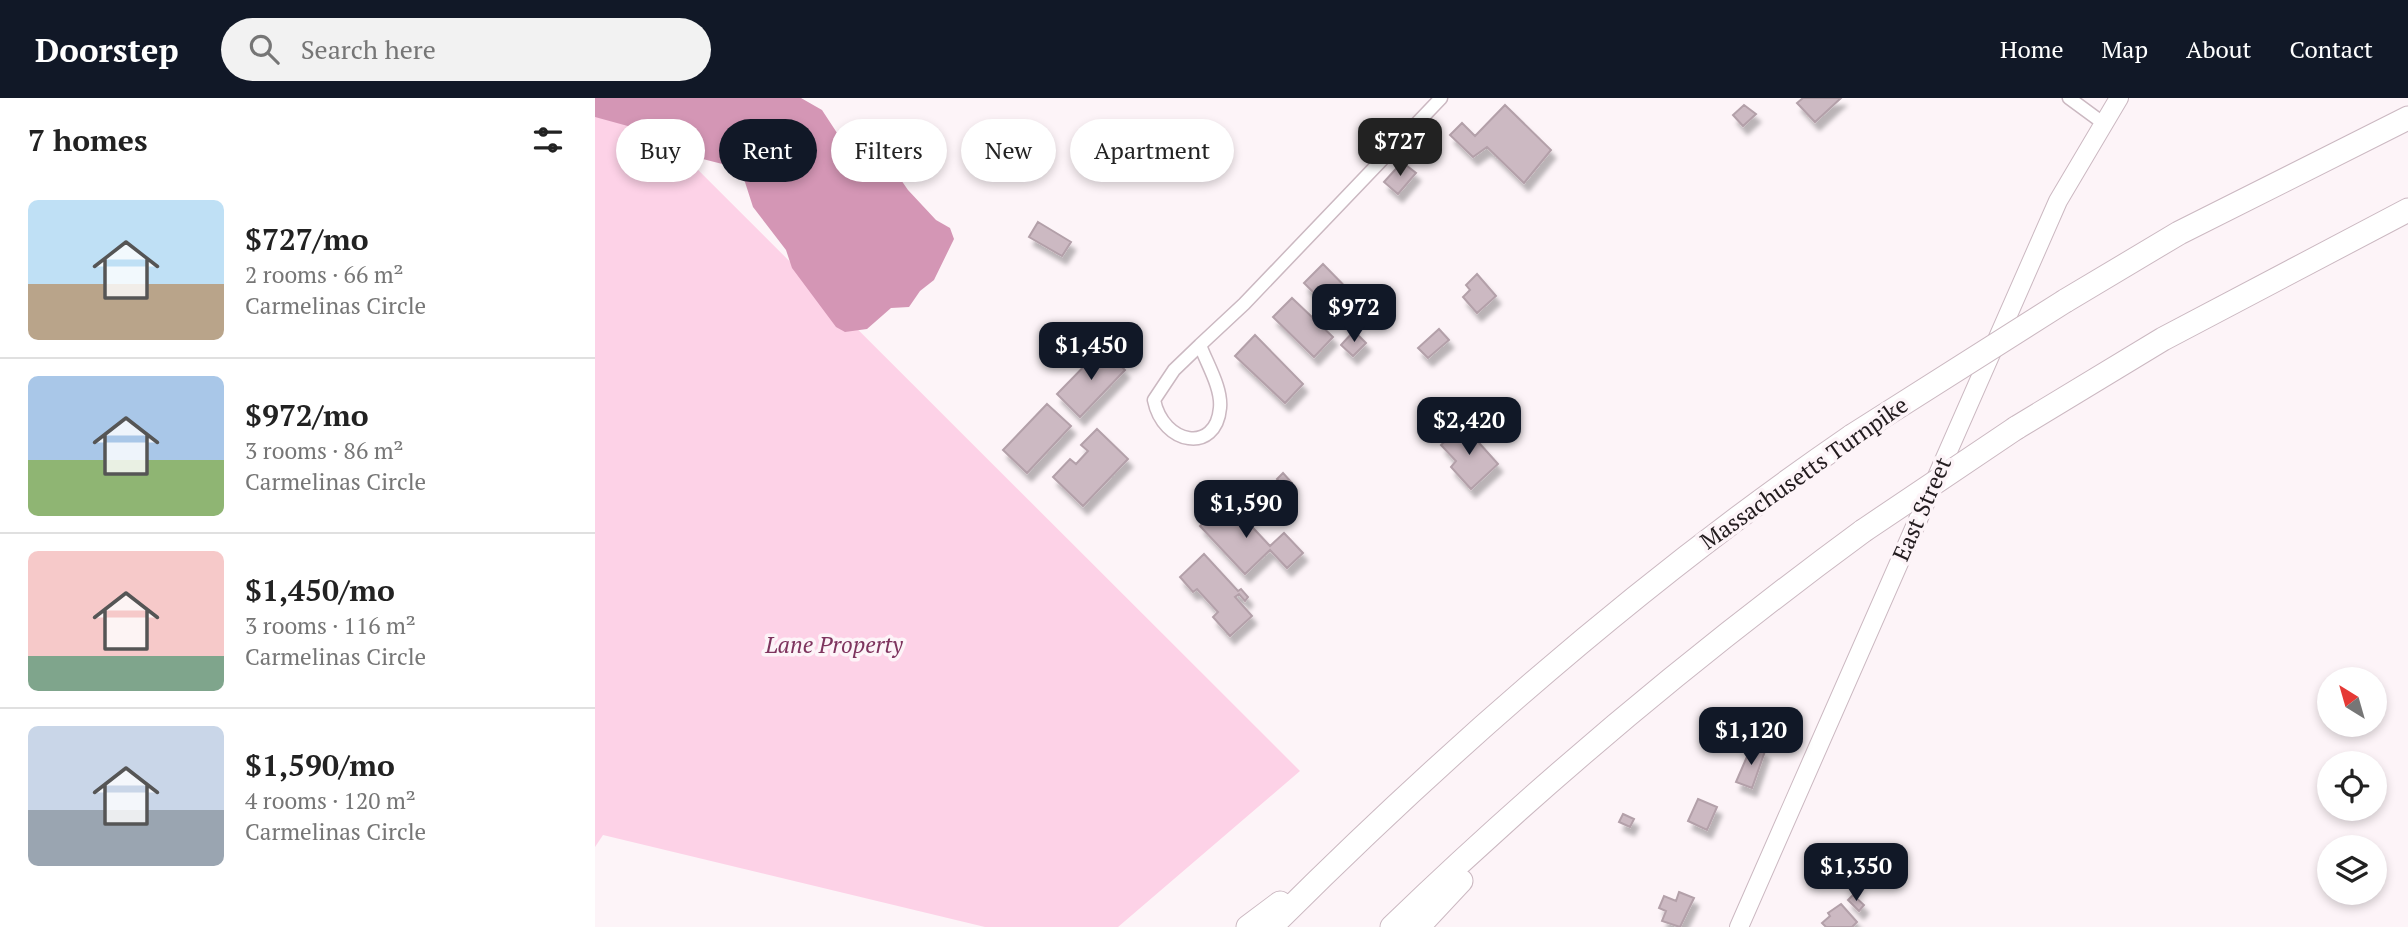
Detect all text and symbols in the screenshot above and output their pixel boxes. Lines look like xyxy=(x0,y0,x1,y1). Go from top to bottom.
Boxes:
search box xyxy=(221,18,711,81)
text: Doorstep xyxy=(35,28,179,71)
icon: search xyxy=(245,30,283,68)
text: Search here xyxy=(301,32,436,66)
text: Home xyxy=(2000,33,2064,65)
text: Map xyxy=(2102,33,2148,65)
text: About xyxy=(2186,33,2252,65)
text: Contact xyxy=(2290,33,2373,65)
pin: $727 xyxy=(1359,118,1441,178)
chip: Buy xyxy=(616,119,705,182)
chip: Rent xyxy=(719,119,817,182)
chip: Filters xyxy=(831,119,947,182)
chip: New xyxy=(961,119,1056,182)
chip: Apartment xyxy=(1070,119,1234,182)
text: 7 homes xyxy=(28,120,147,160)
icon: filters xyxy=(529,121,567,159)
text: $727 xyxy=(1374,125,1426,156)
text: $727/mo xyxy=(245,219,369,259)
icon: home xyxy=(84,228,168,312)
text: 2 rooms · 66 m² xyxy=(245,259,404,290)
pin: $972 xyxy=(1313,285,1395,344)
text: Carmelinas Circle xyxy=(245,290,426,321)
text: $972 xyxy=(1328,291,1380,322)
pin: $1,450 xyxy=(1034,322,1148,382)
text: $1,450 xyxy=(1055,329,1127,360)
street label: Massachusetts Turnpike xyxy=(1694,389,1914,556)
text: $972/mo xyxy=(245,395,369,435)
pin: $2,420 xyxy=(1412,398,1526,457)
icon: home xyxy=(84,404,168,488)
text: $2,420 xyxy=(1433,404,1505,435)
text: 3 rooms · 86 m² xyxy=(245,435,404,466)
street label: East Street xyxy=(1885,452,1958,566)
text: Carmelinas Circle xyxy=(245,466,426,497)
pin: $1,590 xyxy=(1189,480,1303,540)
text: $1,590 xyxy=(1210,487,1282,518)
text: $1,450/mo xyxy=(245,570,395,610)
icon: home xyxy=(84,579,168,663)
text: 3 rooms · 116 m² xyxy=(245,610,416,641)
park label: Lane Property xyxy=(764,629,903,660)
text: Carmelinas Circle xyxy=(245,641,426,672)
north arrow xyxy=(2317,667,2387,737)
map controls xyxy=(2317,667,2387,905)
pin: $1,120 xyxy=(1694,708,1808,767)
text: $1,120 xyxy=(1715,714,1787,745)
text: $1,590/mo xyxy=(245,745,395,785)
button: locate xyxy=(2317,751,2387,821)
icon: home xyxy=(84,754,168,838)
text: 4 rooms · 120 m² xyxy=(245,785,416,816)
text: Carmelinas Circle xyxy=(245,816,426,847)
button: layers xyxy=(2317,835,2387,905)
pin: $1,350 xyxy=(1799,844,1913,903)
text: $1,350 xyxy=(1820,850,1892,881)

